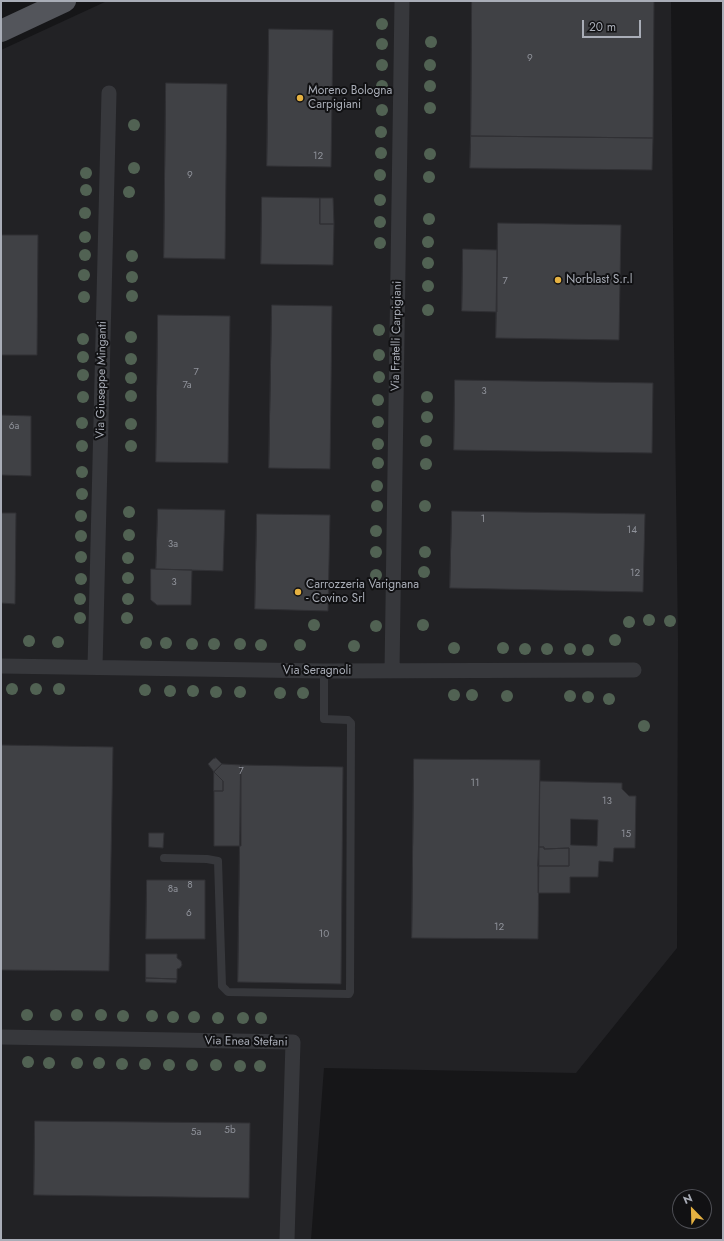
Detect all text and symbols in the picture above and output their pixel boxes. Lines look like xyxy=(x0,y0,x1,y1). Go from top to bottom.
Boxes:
scale bar xyxy=(584,12,643,38)
text: 20 m xyxy=(589,18,616,36)
house number: 9 xyxy=(527,53,533,65)
place label: Moreno Bologna Carpigiani xyxy=(308,84,392,112)
marker: Moreno Bologna Carpigiani xyxy=(295,93,305,103)
house number: 12 xyxy=(313,151,323,163)
house number: 9 xyxy=(187,170,193,182)
place label: Norblast S.r.l xyxy=(566,273,633,287)
marker: Norblast S.r.l xyxy=(553,275,563,285)
house number: 7 xyxy=(502,276,508,288)
street label: Via Fratelli Carpigiani xyxy=(389,281,405,391)
street label: Via Giuseppe Minganti xyxy=(94,321,110,439)
house number: 7 xyxy=(193,367,199,379)
house number: 7a xyxy=(182,380,192,392)
house number: 3 xyxy=(481,386,487,398)
house number: 6a xyxy=(9,421,19,433)
house number: 1 xyxy=(481,514,485,526)
house number: 14 xyxy=(627,525,637,537)
house number: 3a xyxy=(168,539,178,551)
house number: 12 xyxy=(630,568,640,580)
house number: 3 xyxy=(171,577,177,589)
place label: Carrozzeria Varignana - Covino Srl xyxy=(306,578,419,606)
marker: Carrozzeria Varignana - Covino Srl xyxy=(293,587,303,597)
street label: Via Seragnoli xyxy=(283,664,351,678)
house number: 7 xyxy=(238,766,244,778)
house number: 11 xyxy=(471,778,479,790)
house number: 13 xyxy=(602,796,612,808)
house number: 15 xyxy=(621,829,631,841)
house number: 8 xyxy=(187,880,193,892)
house number: 8a xyxy=(168,884,178,896)
house number: 6 xyxy=(186,908,192,920)
house number: 12 xyxy=(494,922,504,934)
house number: 10 xyxy=(319,929,329,941)
street label: Via Enea Stefani xyxy=(204,1034,288,1050)
house number: 5b xyxy=(224,1125,236,1137)
house number: 5a xyxy=(191,1127,201,1139)
north arrow xyxy=(672,1189,712,1229)
text: N xyxy=(681,1190,695,1208)

